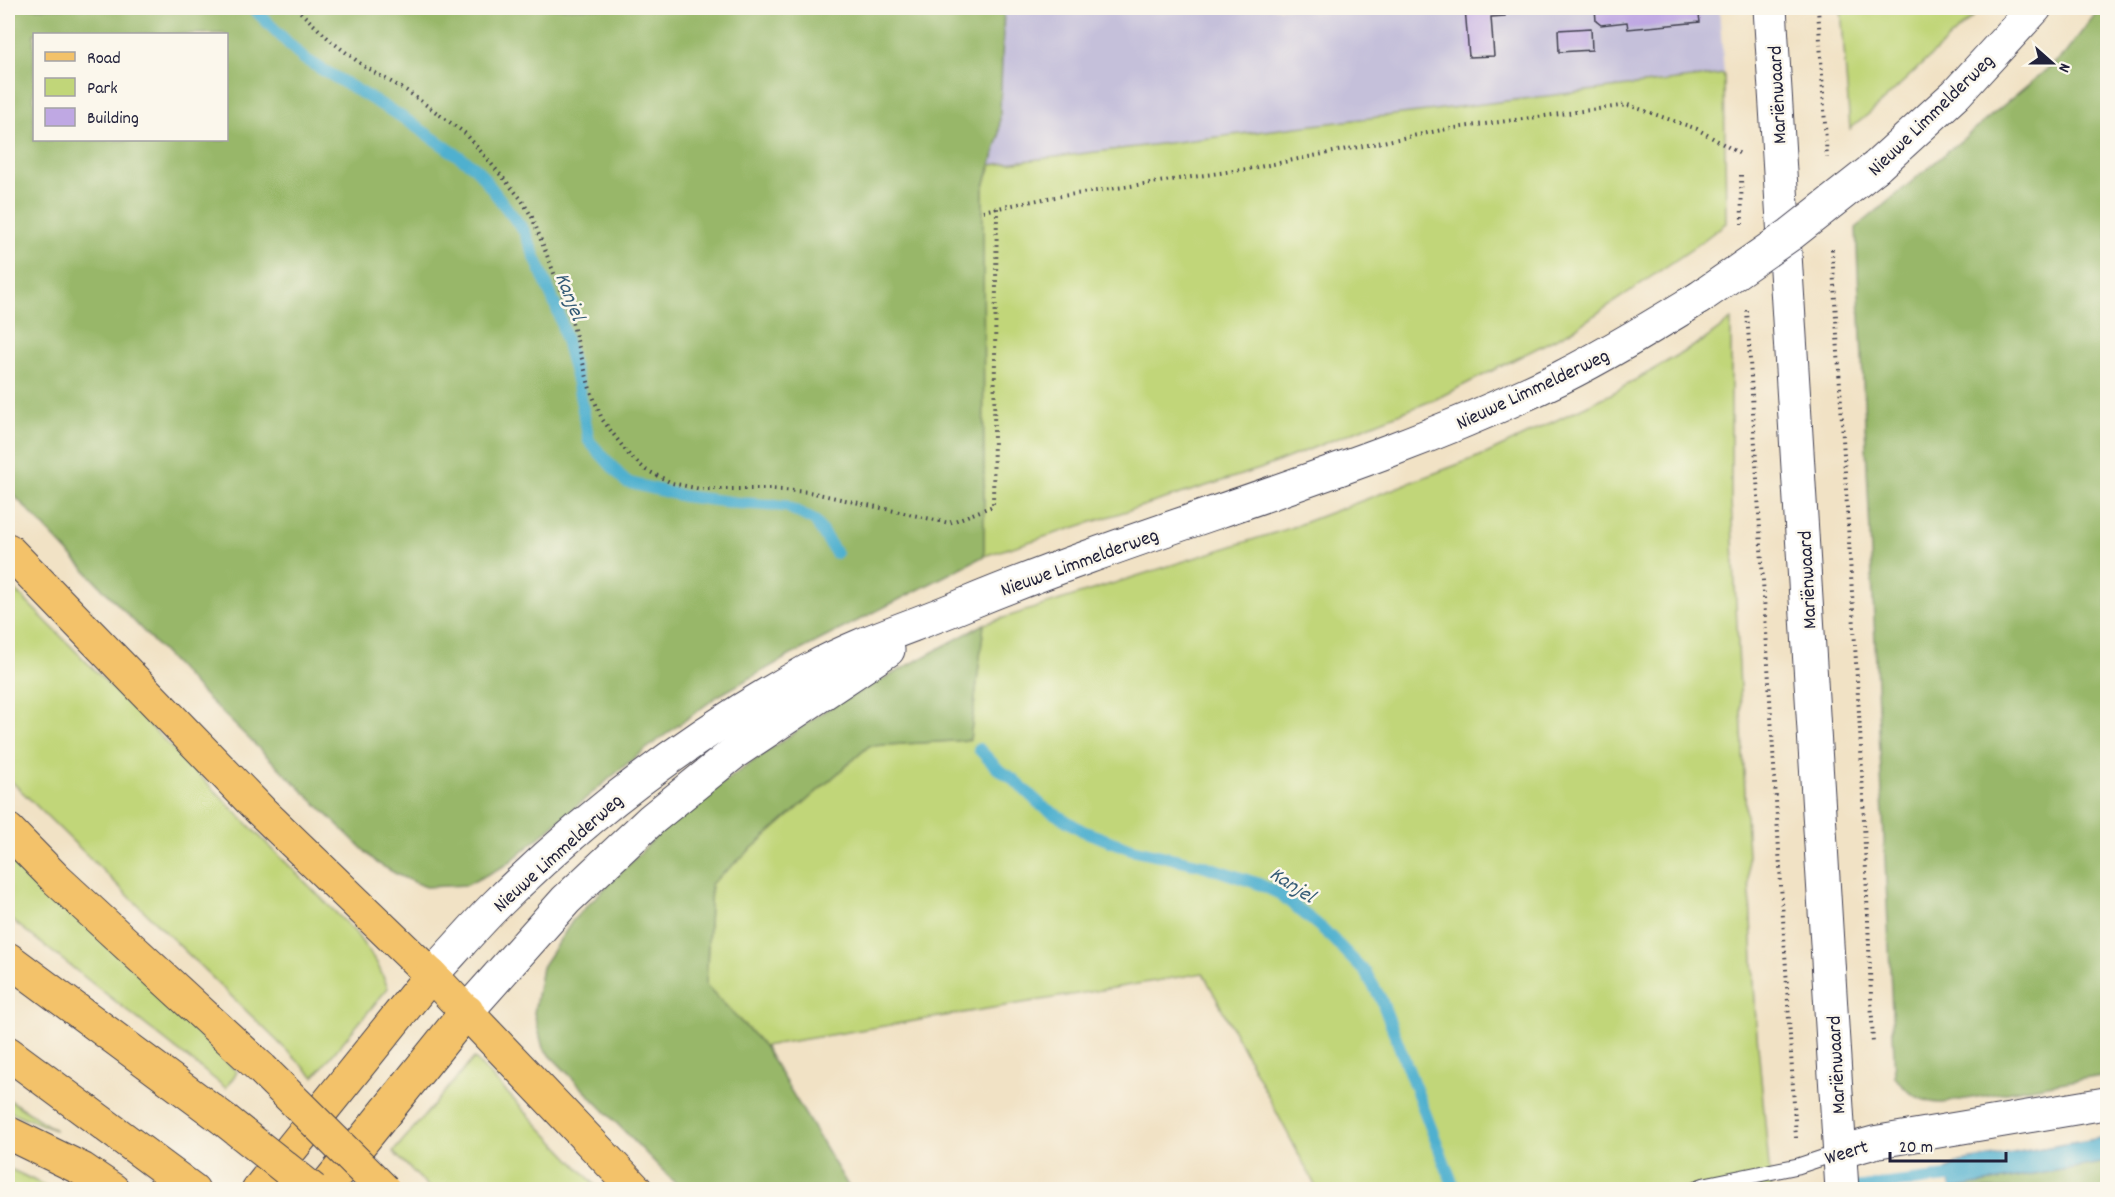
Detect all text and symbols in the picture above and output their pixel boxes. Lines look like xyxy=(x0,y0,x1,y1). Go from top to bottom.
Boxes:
legend xyxy=(33,33,228,141)
north arrow xyxy=(2022,33,2082,93)
street label: Mariënwaard xyxy=(1762,45,1796,145)
text: Road xyxy=(87,47,121,72)
street label: Nieuwe Limmelderweg xyxy=(1863,48,2002,184)
text: N xyxy=(2051,60,2076,75)
text: Park xyxy=(87,77,118,102)
text: Building xyxy=(87,107,139,132)
water label: Kanjel xyxy=(545,269,592,327)
street label: Nieuwe Limmelderweg xyxy=(1452,343,1614,439)
street label: Nieuwe Limmelderweg xyxy=(997,522,1163,605)
street label: Mariënwaard xyxy=(1792,530,1826,630)
street label: Nieuwe Limmelderweg xyxy=(488,788,630,920)
water label: Kanjel xyxy=(1263,861,1322,914)
street label: Mariënwaard xyxy=(1821,1015,1855,1115)
scale bar xyxy=(1890,1125,2006,1163)
street label: Weert xyxy=(1822,1134,1872,1174)
text: 20 m xyxy=(1899,1136,1933,1161)

